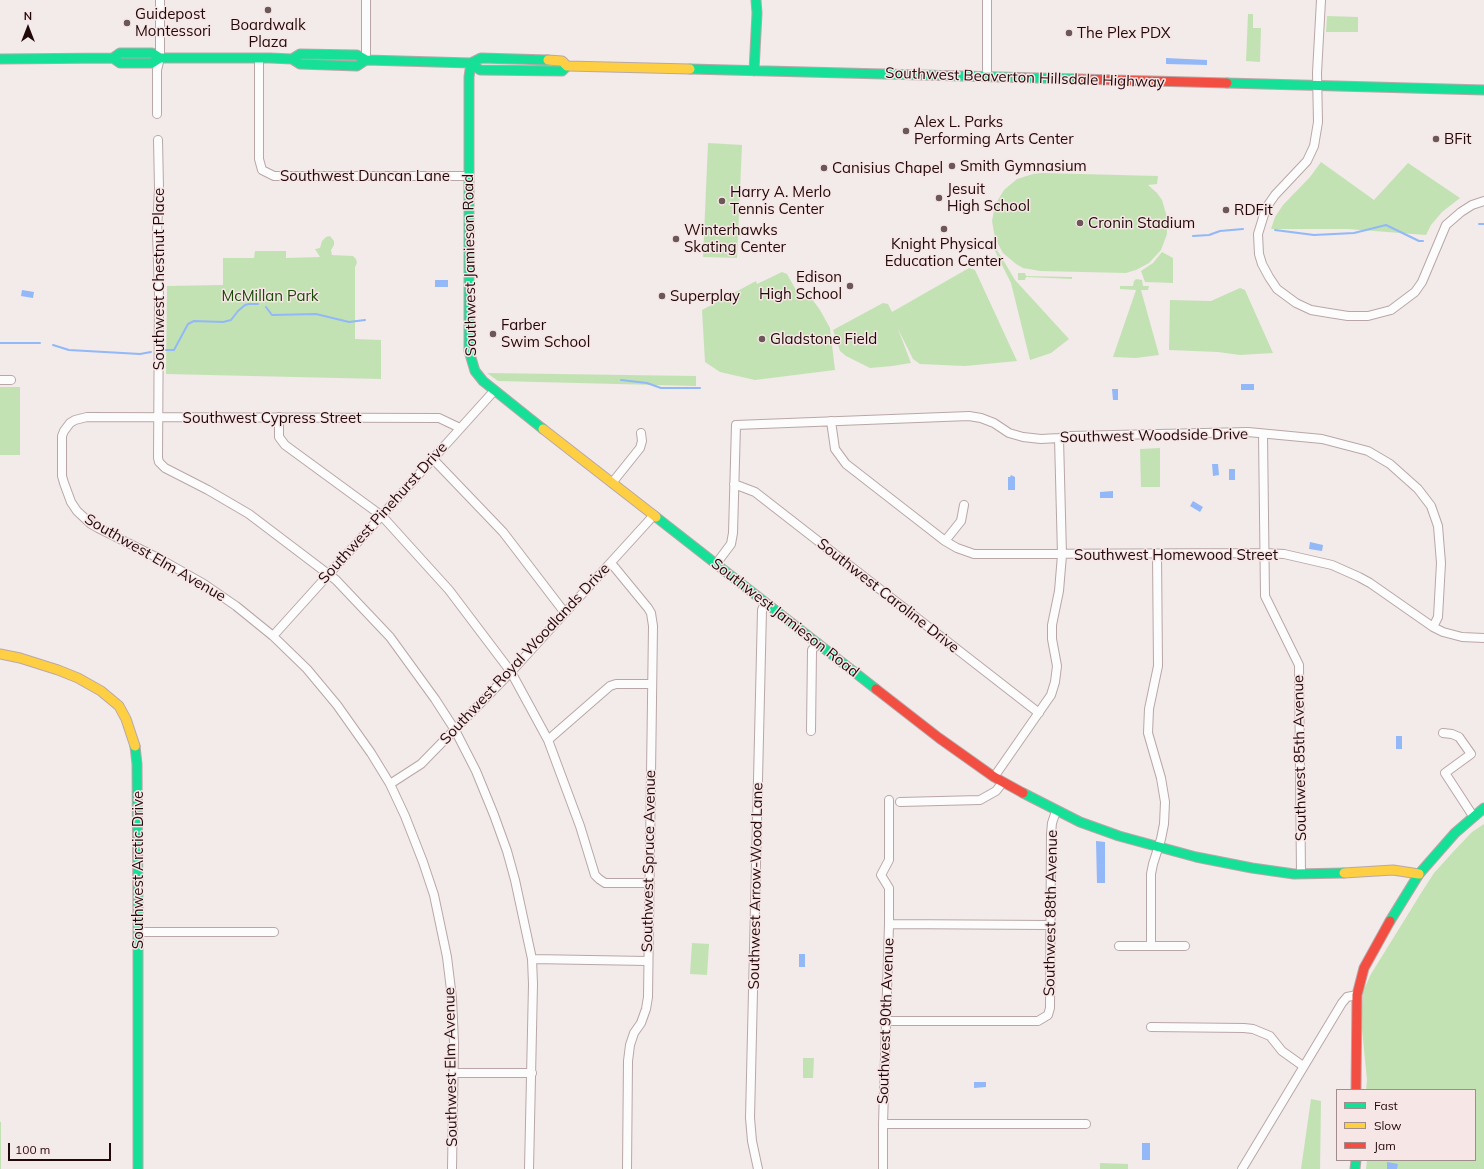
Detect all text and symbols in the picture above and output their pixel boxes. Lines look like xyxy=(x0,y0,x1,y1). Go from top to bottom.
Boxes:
place label: Guidepost Montessori xyxy=(135,5,211,40)
marker: Boardwalk Plaza xyxy=(263,5,273,15)
north arrow xyxy=(8,8,48,48)
text: N xyxy=(24,9,32,23)
place label: Boardwalk Plaza xyxy=(230,16,306,51)
marker: Guidepost Montessori xyxy=(122,18,132,28)
place label: The Plex PDX xyxy=(1077,24,1171,42)
marker: The Plex PDX xyxy=(1064,28,1074,38)
street label: Southwest Beaverton Hillsdale Highway xyxy=(885,64,1165,92)
place label: Alex L. Parks Performing Arts Center xyxy=(914,113,1074,148)
marker: Alex L. Parks Performing Arts Center xyxy=(901,126,911,136)
place label: BFit xyxy=(1444,130,1471,148)
marker: BFit xyxy=(1431,134,1441,144)
place label: Smith Gymnasium xyxy=(960,157,1087,175)
place label: Canisius Chapel xyxy=(832,159,943,177)
marker: Smith Gymnasium xyxy=(947,161,957,171)
marker: Canisius Chapel xyxy=(819,163,829,173)
street label: Southwest Duncan Lane xyxy=(280,167,450,185)
street label: Southwest Jamieson Road xyxy=(459,174,481,356)
place label: Jesuit High School xyxy=(947,180,1030,215)
place label: Harry A. Merlo Tennis Center xyxy=(730,183,831,218)
street label: Southwest Chestnut Place xyxy=(150,188,168,370)
marker: Jesuit High School xyxy=(934,193,944,203)
marker: Harry A. Merlo Tennis Center xyxy=(717,196,727,206)
place label: RDFit xyxy=(1234,201,1273,219)
marker: RDFit xyxy=(1221,205,1231,215)
place label: Cronin Stadium xyxy=(1088,214,1195,232)
marker: Cronin Stadium xyxy=(1075,218,1085,228)
place label: Winterhawks Skating Center xyxy=(684,221,786,256)
marker: Knight Physical Education Center xyxy=(939,224,949,234)
marker: Winterhawks Skating Center xyxy=(671,234,681,244)
place label: Knight Physical Education Center xyxy=(885,235,1003,270)
place label: Edison High School xyxy=(759,268,842,303)
marker: Edison High School xyxy=(845,281,855,291)
park label: McMillan Park xyxy=(221,287,319,305)
place label: Superplay xyxy=(670,287,740,305)
marker: Superplay xyxy=(657,291,667,301)
place label: Farber Swim School xyxy=(501,316,590,351)
marker: Farber Swim School xyxy=(488,329,498,339)
place label: Gladstone Field xyxy=(770,330,877,348)
marker: Gladstone Field xyxy=(757,334,767,344)
street label: Southwest Cypress Street xyxy=(183,409,361,427)
street label: Southwest Woodside Drive xyxy=(1060,425,1248,447)
street label: Southwest Pinehurst Drive xyxy=(315,439,451,587)
street label: Southwest Elm Avenue xyxy=(81,510,229,606)
street label: Southwest Caroline Drive xyxy=(813,535,963,657)
street label: Southwest Homewood Street xyxy=(1074,546,1278,564)
street label: Southwest Jamieson Road xyxy=(708,555,862,681)
street label: Southwest Royal Woodlands Drive xyxy=(436,560,614,748)
street label: Southwest 85th Avenue xyxy=(1290,675,1310,841)
street label: Southwest Spruce Avenue xyxy=(638,770,660,952)
street label: Southwest Arrow-Wood Lane xyxy=(745,782,767,990)
street label: Southwest Arctic Drive xyxy=(129,791,147,949)
street label: Southwest 88th Avenue xyxy=(1041,830,1061,996)
street label: Southwest 90th Avenue xyxy=(874,938,898,1104)
street label: Southwest Elm Avenue xyxy=(441,987,461,1147)
legend xyxy=(1336,1089,1476,1161)
text: Fast xyxy=(1374,1098,1398,1113)
text: Slow xyxy=(1374,1118,1402,1133)
scale bar xyxy=(10,1135,113,1161)
text: Jam xyxy=(1374,1138,1396,1153)
text: 100 m xyxy=(15,1142,50,1157)

